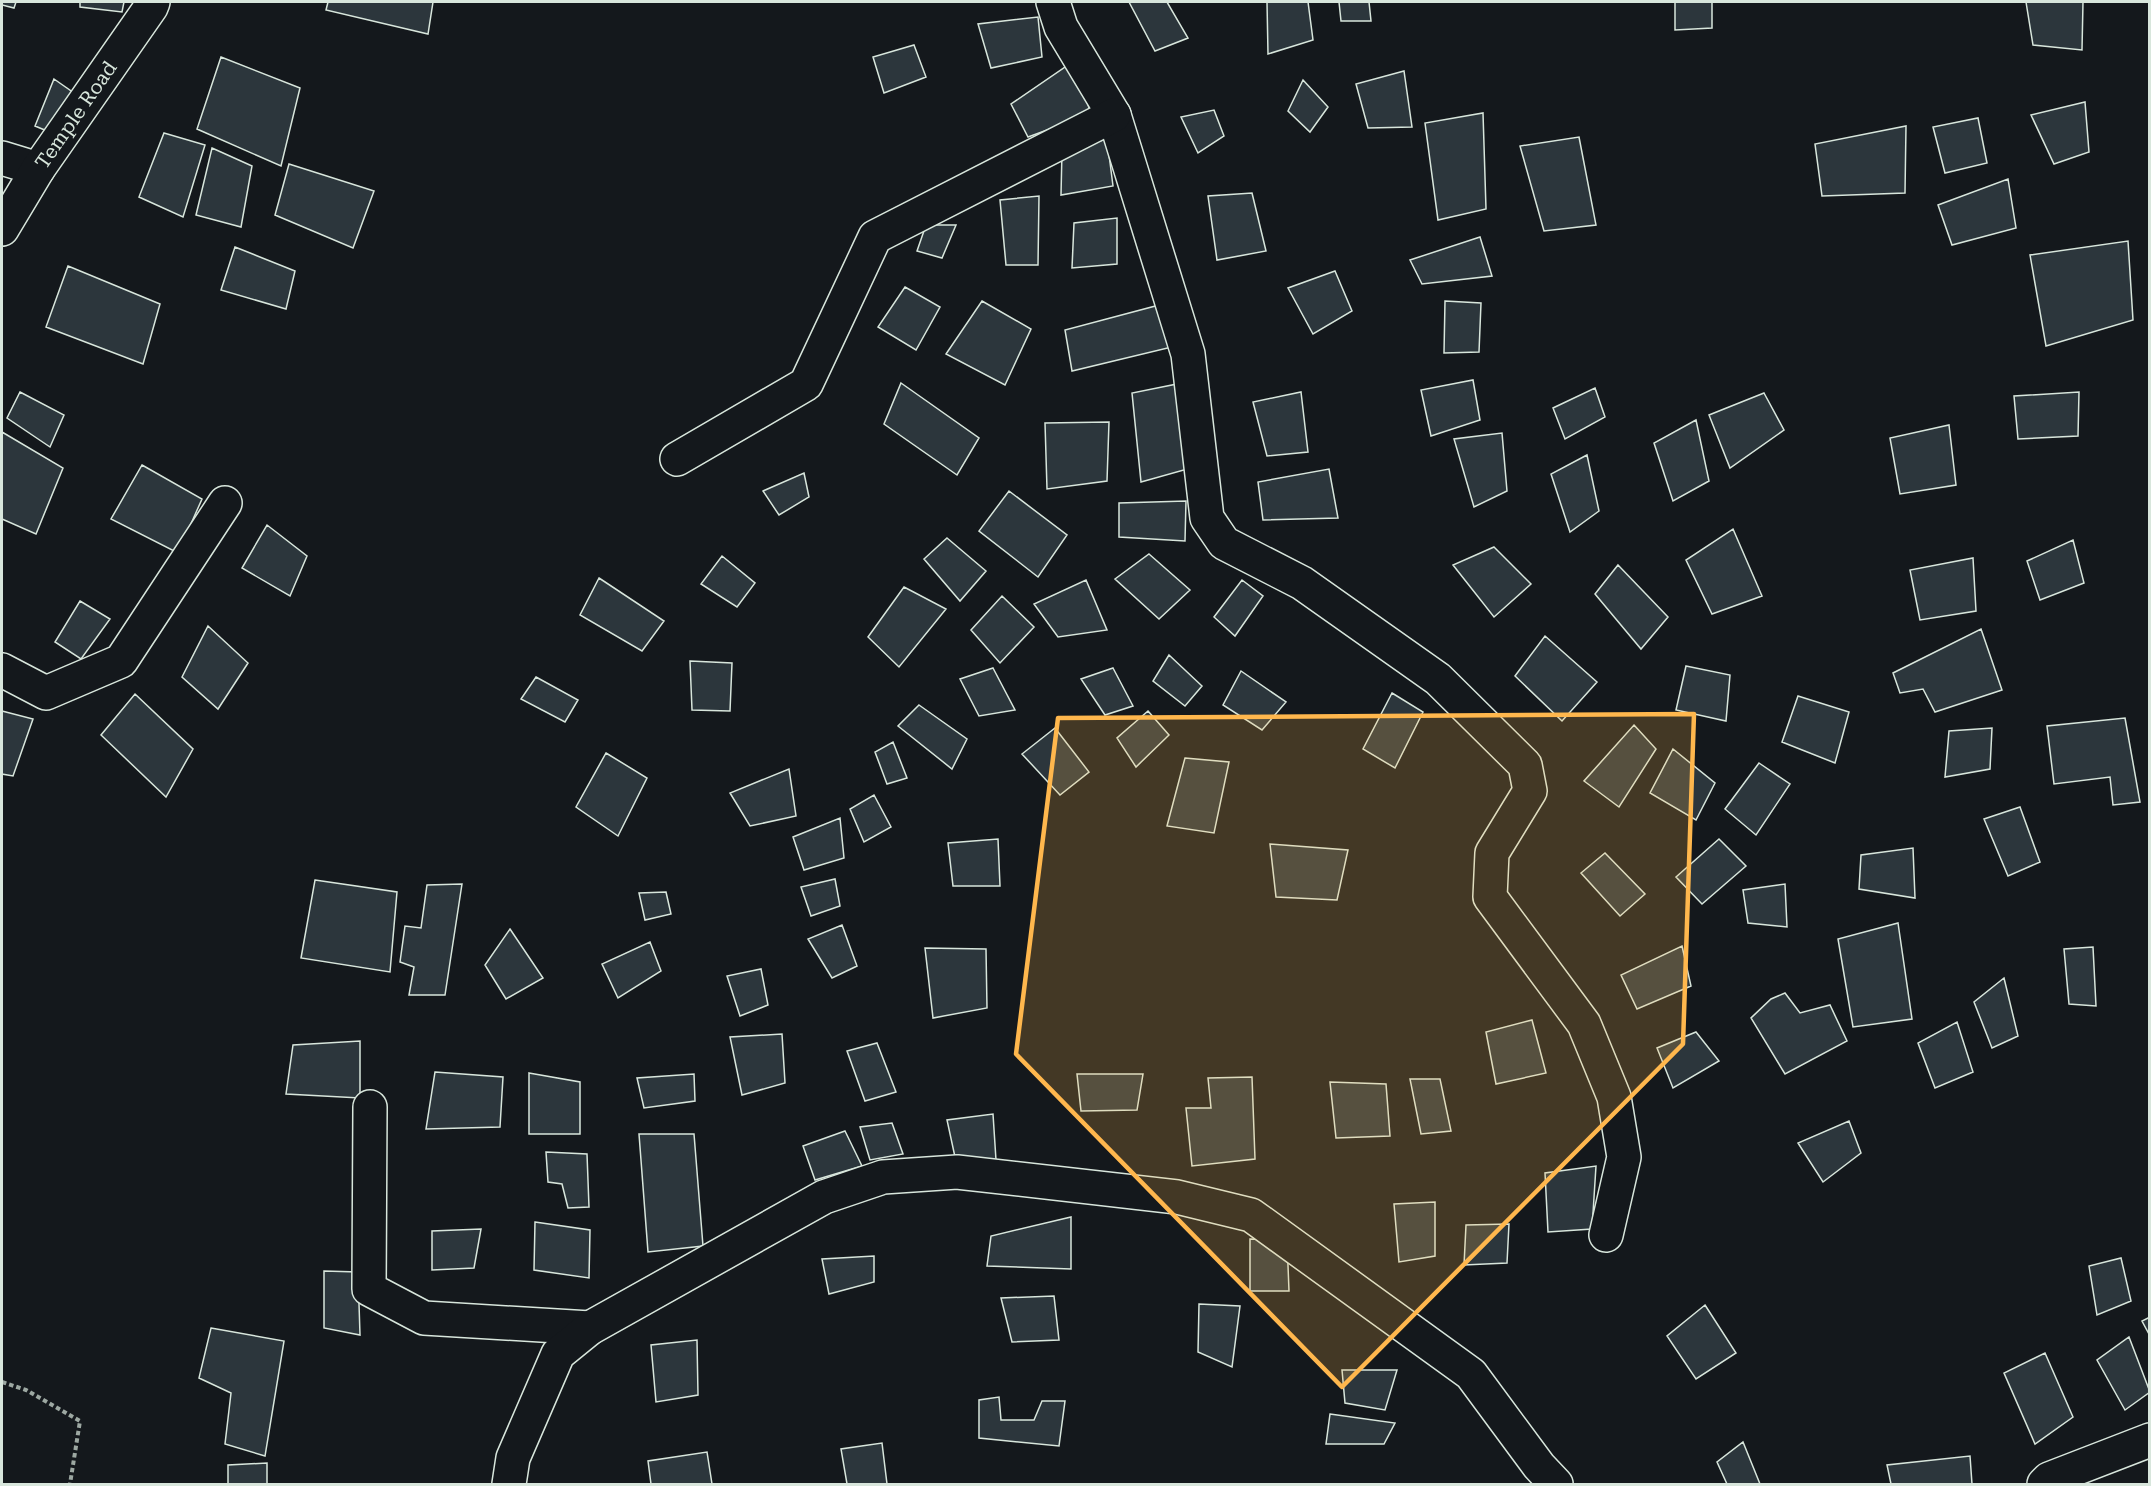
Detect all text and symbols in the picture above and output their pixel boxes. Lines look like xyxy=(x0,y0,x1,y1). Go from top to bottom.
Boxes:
street label: Temple Road xyxy=(30,56,122,173)

